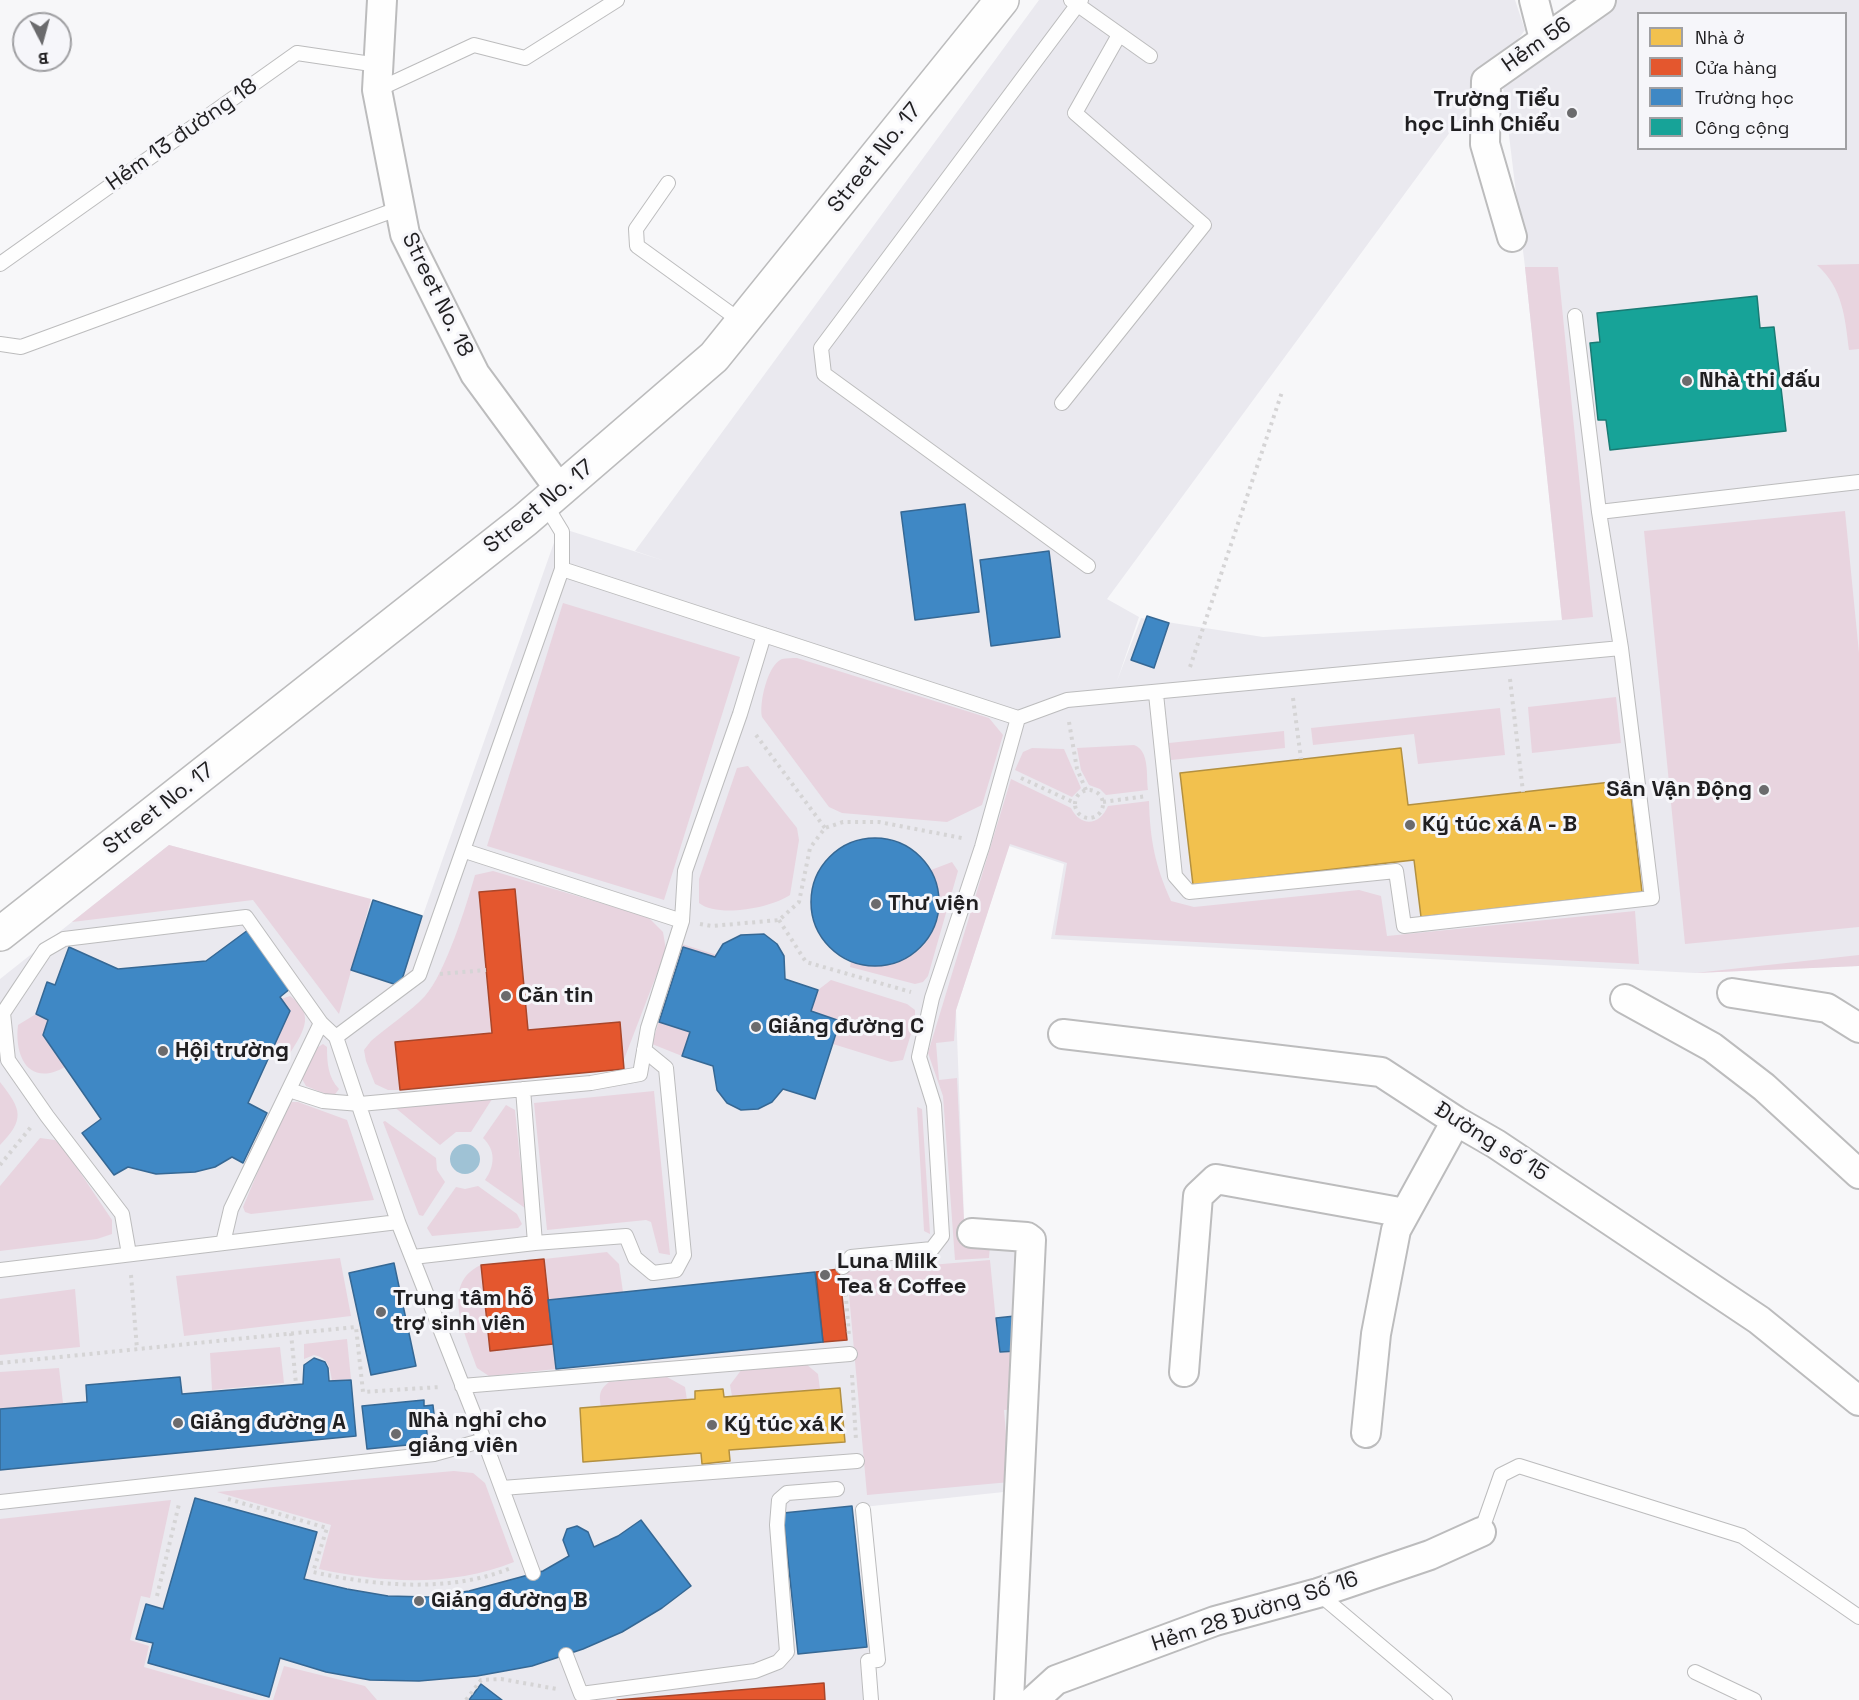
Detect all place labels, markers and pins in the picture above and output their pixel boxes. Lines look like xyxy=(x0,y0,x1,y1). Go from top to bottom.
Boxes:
place label: Trường Tiểu học Linh Chiểu xyxy=(1404,87,1560,138)
marker: Trường Tiểu học Linh Chiểu xyxy=(1565,106,1579,120)
place label: Nhà thi đấu xyxy=(1699,368,1821,394)
marker: Nhà thi đấu xyxy=(1680,374,1694,388)
place label: Sân Vận Động xyxy=(1606,777,1752,803)
marker: Sân Vận Động xyxy=(1757,783,1771,797)
place label: Ký túc xá A - B xyxy=(1422,812,1577,838)
marker: Ký túc xá A - B xyxy=(1403,818,1417,832)
place label: Thư viện xyxy=(888,891,979,917)
marker: Thư viện xyxy=(869,897,883,911)
place label: Căn tin xyxy=(518,983,593,1009)
marker: Căn tin xyxy=(499,989,513,1003)
place label: Giảng đường C xyxy=(768,1014,924,1040)
marker: Giảng đường C xyxy=(749,1020,763,1034)
place label: Hội trường xyxy=(175,1038,289,1064)
marker: Hội trường xyxy=(156,1044,170,1058)
place label: Luna Milk Tea & Coffee xyxy=(837,1249,967,1300)
marker: Luna Milk Tea & Coffee xyxy=(818,1268,832,1282)
place label: Trung tâm hỗ trợ sinh viên xyxy=(393,1286,534,1338)
marker: Trung tâm hỗ trợ sinh viên xyxy=(374,1305,388,1319)
place label: Nhà nghỉ cho giảng viên xyxy=(408,1408,547,1460)
place label: Giảng đường A xyxy=(190,1410,346,1436)
place label: Ký túc xá K xyxy=(724,1412,844,1438)
marker: Giảng đường A xyxy=(171,1416,185,1430)
marker: Ký túc xá K xyxy=(705,1418,719,1432)
marker: Nhà nghỉ cho giảng viên xyxy=(389,1427,403,1441)
place label: Giảng đường B xyxy=(431,1588,588,1614)
marker: Giảng đường B xyxy=(412,1594,426,1608)

